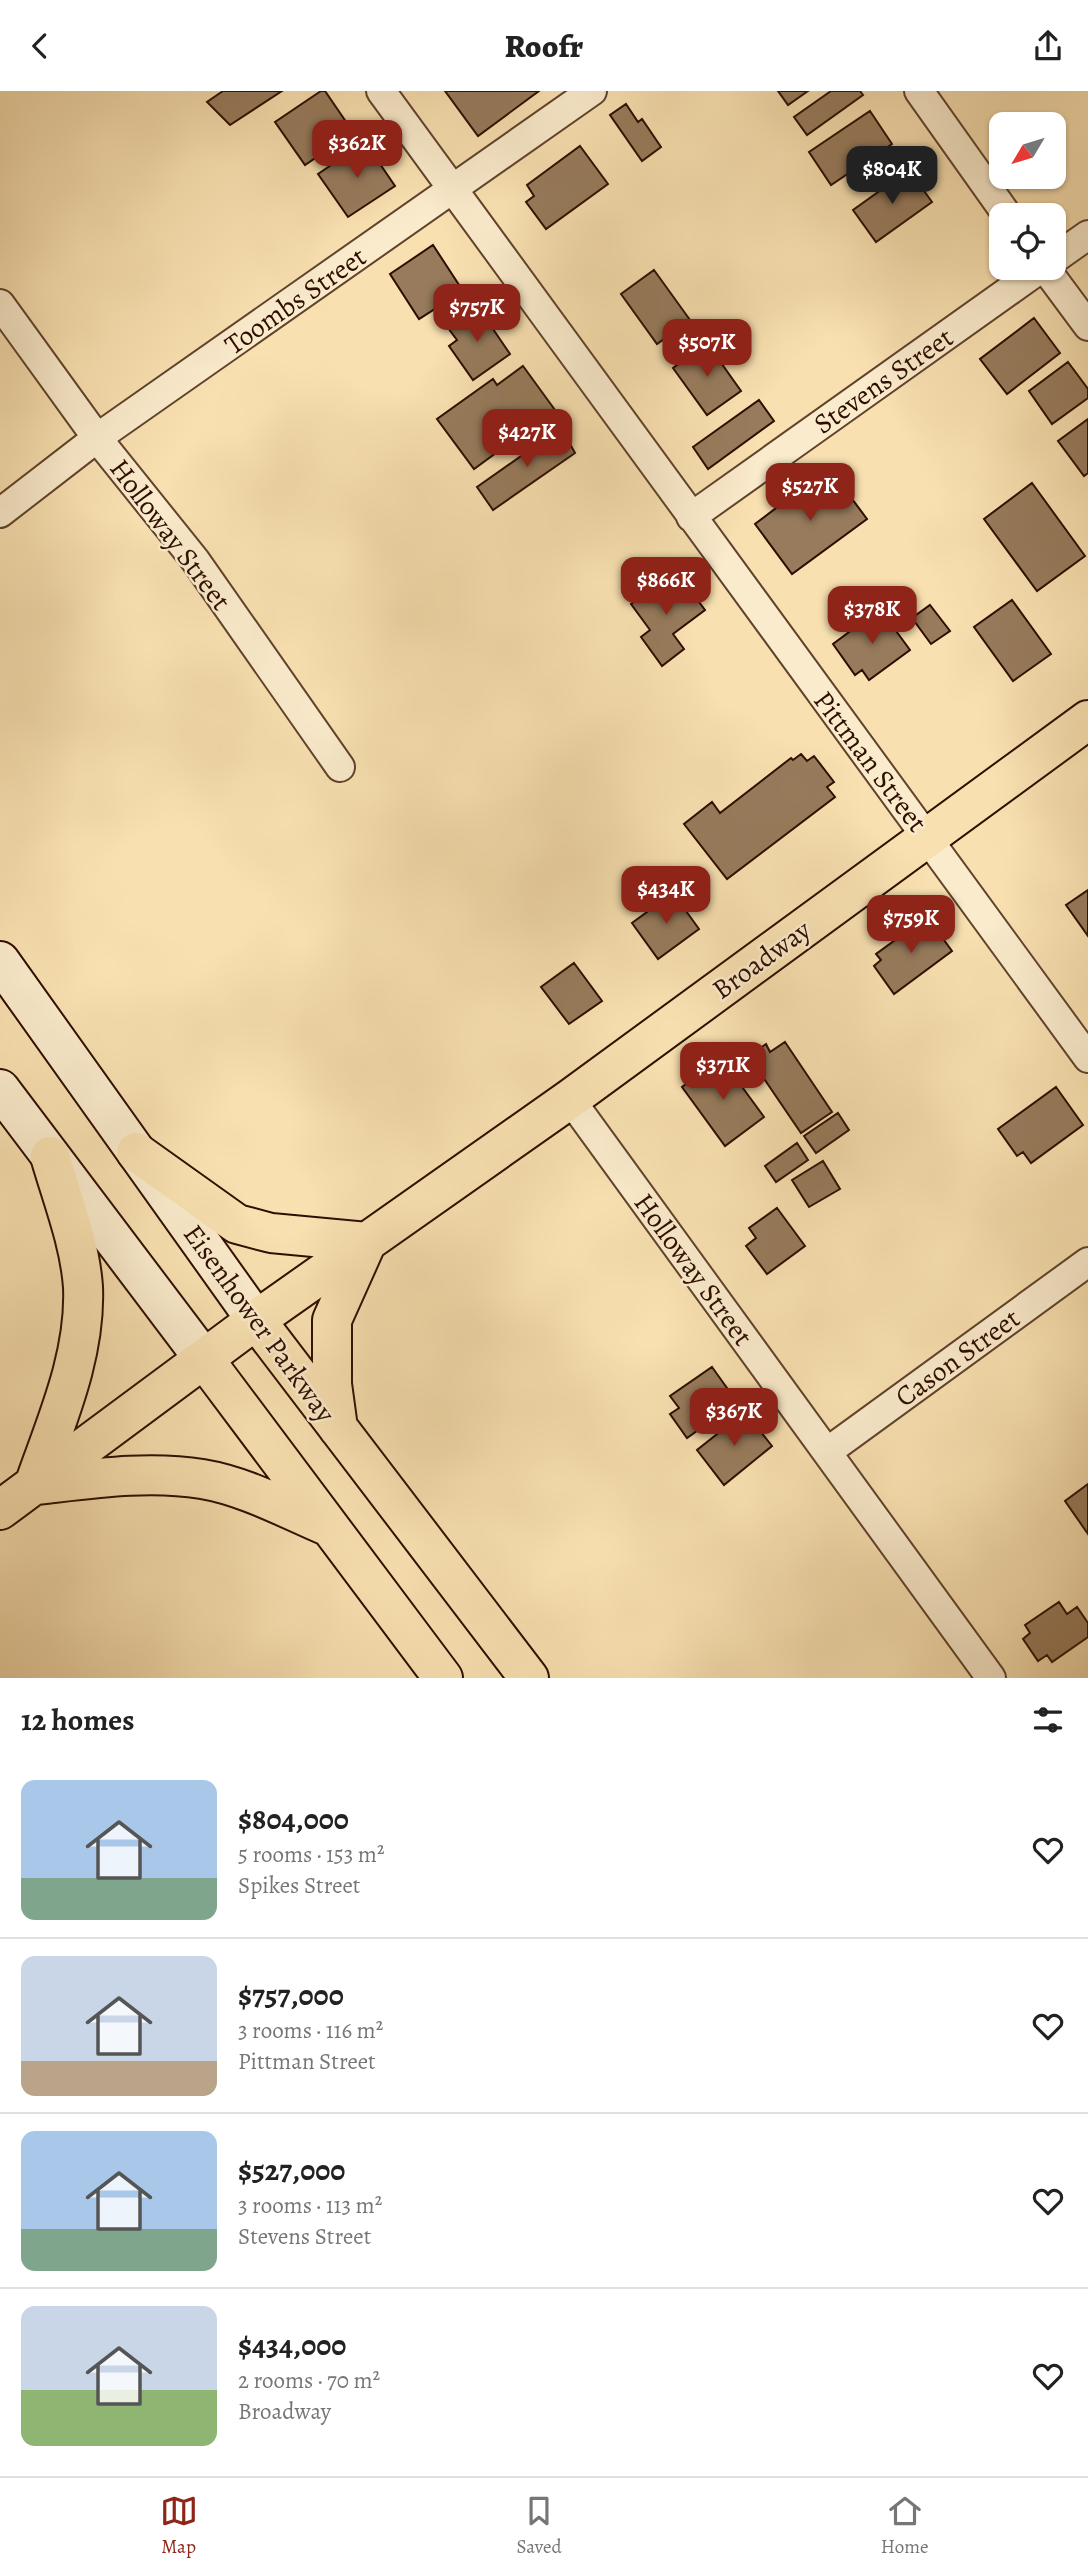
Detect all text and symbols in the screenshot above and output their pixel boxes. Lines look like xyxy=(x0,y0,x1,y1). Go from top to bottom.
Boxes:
text: Roofr xyxy=(505,24,583,68)
icon: back xyxy=(21,27,59,65)
icon: share xyxy=(1029,27,1067,65)
north arrow xyxy=(989,112,1066,189)
map controls xyxy=(989,112,1066,280)
pin: $362K xyxy=(308,120,406,180)
text: $362K xyxy=(328,127,386,158)
pin: $804K xyxy=(843,146,941,206)
text: $804K xyxy=(862,153,922,184)
button: locate xyxy=(989,203,1066,280)
street label: Toombs Street xyxy=(217,238,374,364)
pin: $757K xyxy=(428,285,526,344)
text: $757K xyxy=(449,291,505,322)
street label: Stevens Street xyxy=(806,319,961,443)
pin: $507K xyxy=(658,320,756,379)
text: $507K xyxy=(678,326,736,357)
pin: $427K xyxy=(478,409,576,469)
text: $427K xyxy=(498,416,556,447)
street label: Holloway Street xyxy=(101,451,240,618)
pin: $527K xyxy=(761,463,859,523)
text: $527K xyxy=(782,470,838,501)
pin: $866K xyxy=(617,557,715,617)
text: $866K xyxy=(637,564,695,595)
pin: $378K xyxy=(823,587,921,646)
text: $378K xyxy=(844,593,900,624)
street label: Pittman Street xyxy=(805,683,936,840)
pin: $434K xyxy=(617,867,715,926)
text: $434K xyxy=(637,873,695,904)
pin: $759K xyxy=(862,895,960,955)
text: $759K xyxy=(883,902,939,933)
street label: Broadway xyxy=(705,911,819,1008)
pin: $371K xyxy=(674,1042,772,1102)
text: $371K xyxy=(696,1049,750,1080)
street label: Holloway Street xyxy=(625,1185,762,1354)
street label: Eisenhower Parkway xyxy=(174,1217,344,1431)
street label: Cason Street xyxy=(888,1300,1028,1416)
pin: $367K xyxy=(685,1389,783,1448)
text: $367K xyxy=(706,1395,762,1426)
text: 12 homes xyxy=(21,1700,134,1740)
icon: filters xyxy=(1029,1701,1067,1739)
text: $804,000 xyxy=(238,1799,349,1839)
icon: home xyxy=(77,1808,161,1892)
icon: heart xyxy=(1029,1831,1067,1869)
text: 5 rooms · 153 m² xyxy=(238,1839,385,1870)
text: Spikes Street xyxy=(238,1870,360,1901)
text: $757,000 xyxy=(238,1975,344,2015)
icon: home xyxy=(77,1984,161,2068)
icon: heart xyxy=(1029,2007,1067,2045)
text: 3 rooms · 116 m² xyxy=(238,2015,383,2046)
text: Pittman Street xyxy=(238,2046,376,2077)
text: $527,000 xyxy=(238,2150,345,2190)
icon: home xyxy=(77,2159,161,2243)
icon: heart xyxy=(1029,2182,1067,2220)
text: 3 rooms · 113 m² xyxy=(238,2190,382,2221)
text: Stevens Street xyxy=(238,2221,371,2252)
text: $434,000 xyxy=(238,2325,346,2365)
icon: home xyxy=(77,2334,161,2418)
icon: heart xyxy=(1029,2357,1067,2395)
text: 2 rooms · 70 m² xyxy=(238,2365,380,2396)
text: Broadway xyxy=(238,2396,331,2427)
tab: Map xyxy=(160,2492,198,2560)
tab: Saved xyxy=(517,2492,562,2560)
tab: Home xyxy=(881,2492,928,2560)

